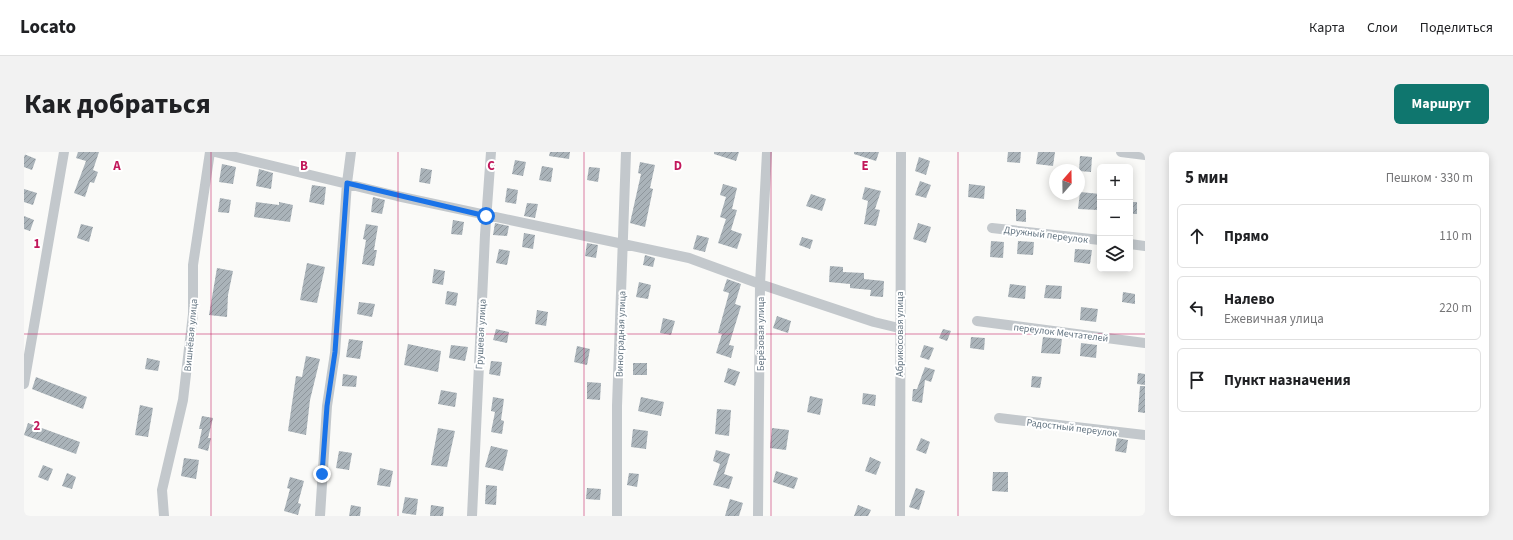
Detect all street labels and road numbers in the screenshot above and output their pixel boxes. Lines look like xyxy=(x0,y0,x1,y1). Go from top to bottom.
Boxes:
street label: Дружный переулок xyxy=(1003,223,1089,247)
street label: Виноградная улица xyxy=(612,291,630,378)
street label: Абрикосовая улица xyxy=(893,291,907,377)
street label: Берёзовая улица xyxy=(754,297,768,371)
street label: Вишнёвая улица xyxy=(181,298,201,372)
street label: Грушевая улица xyxy=(472,298,490,370)
street label: переулок Мечтателей xyxy=(1013,320,1109,346)
street label: Радостный переулок xyxy=(1026,415,1118,441)

